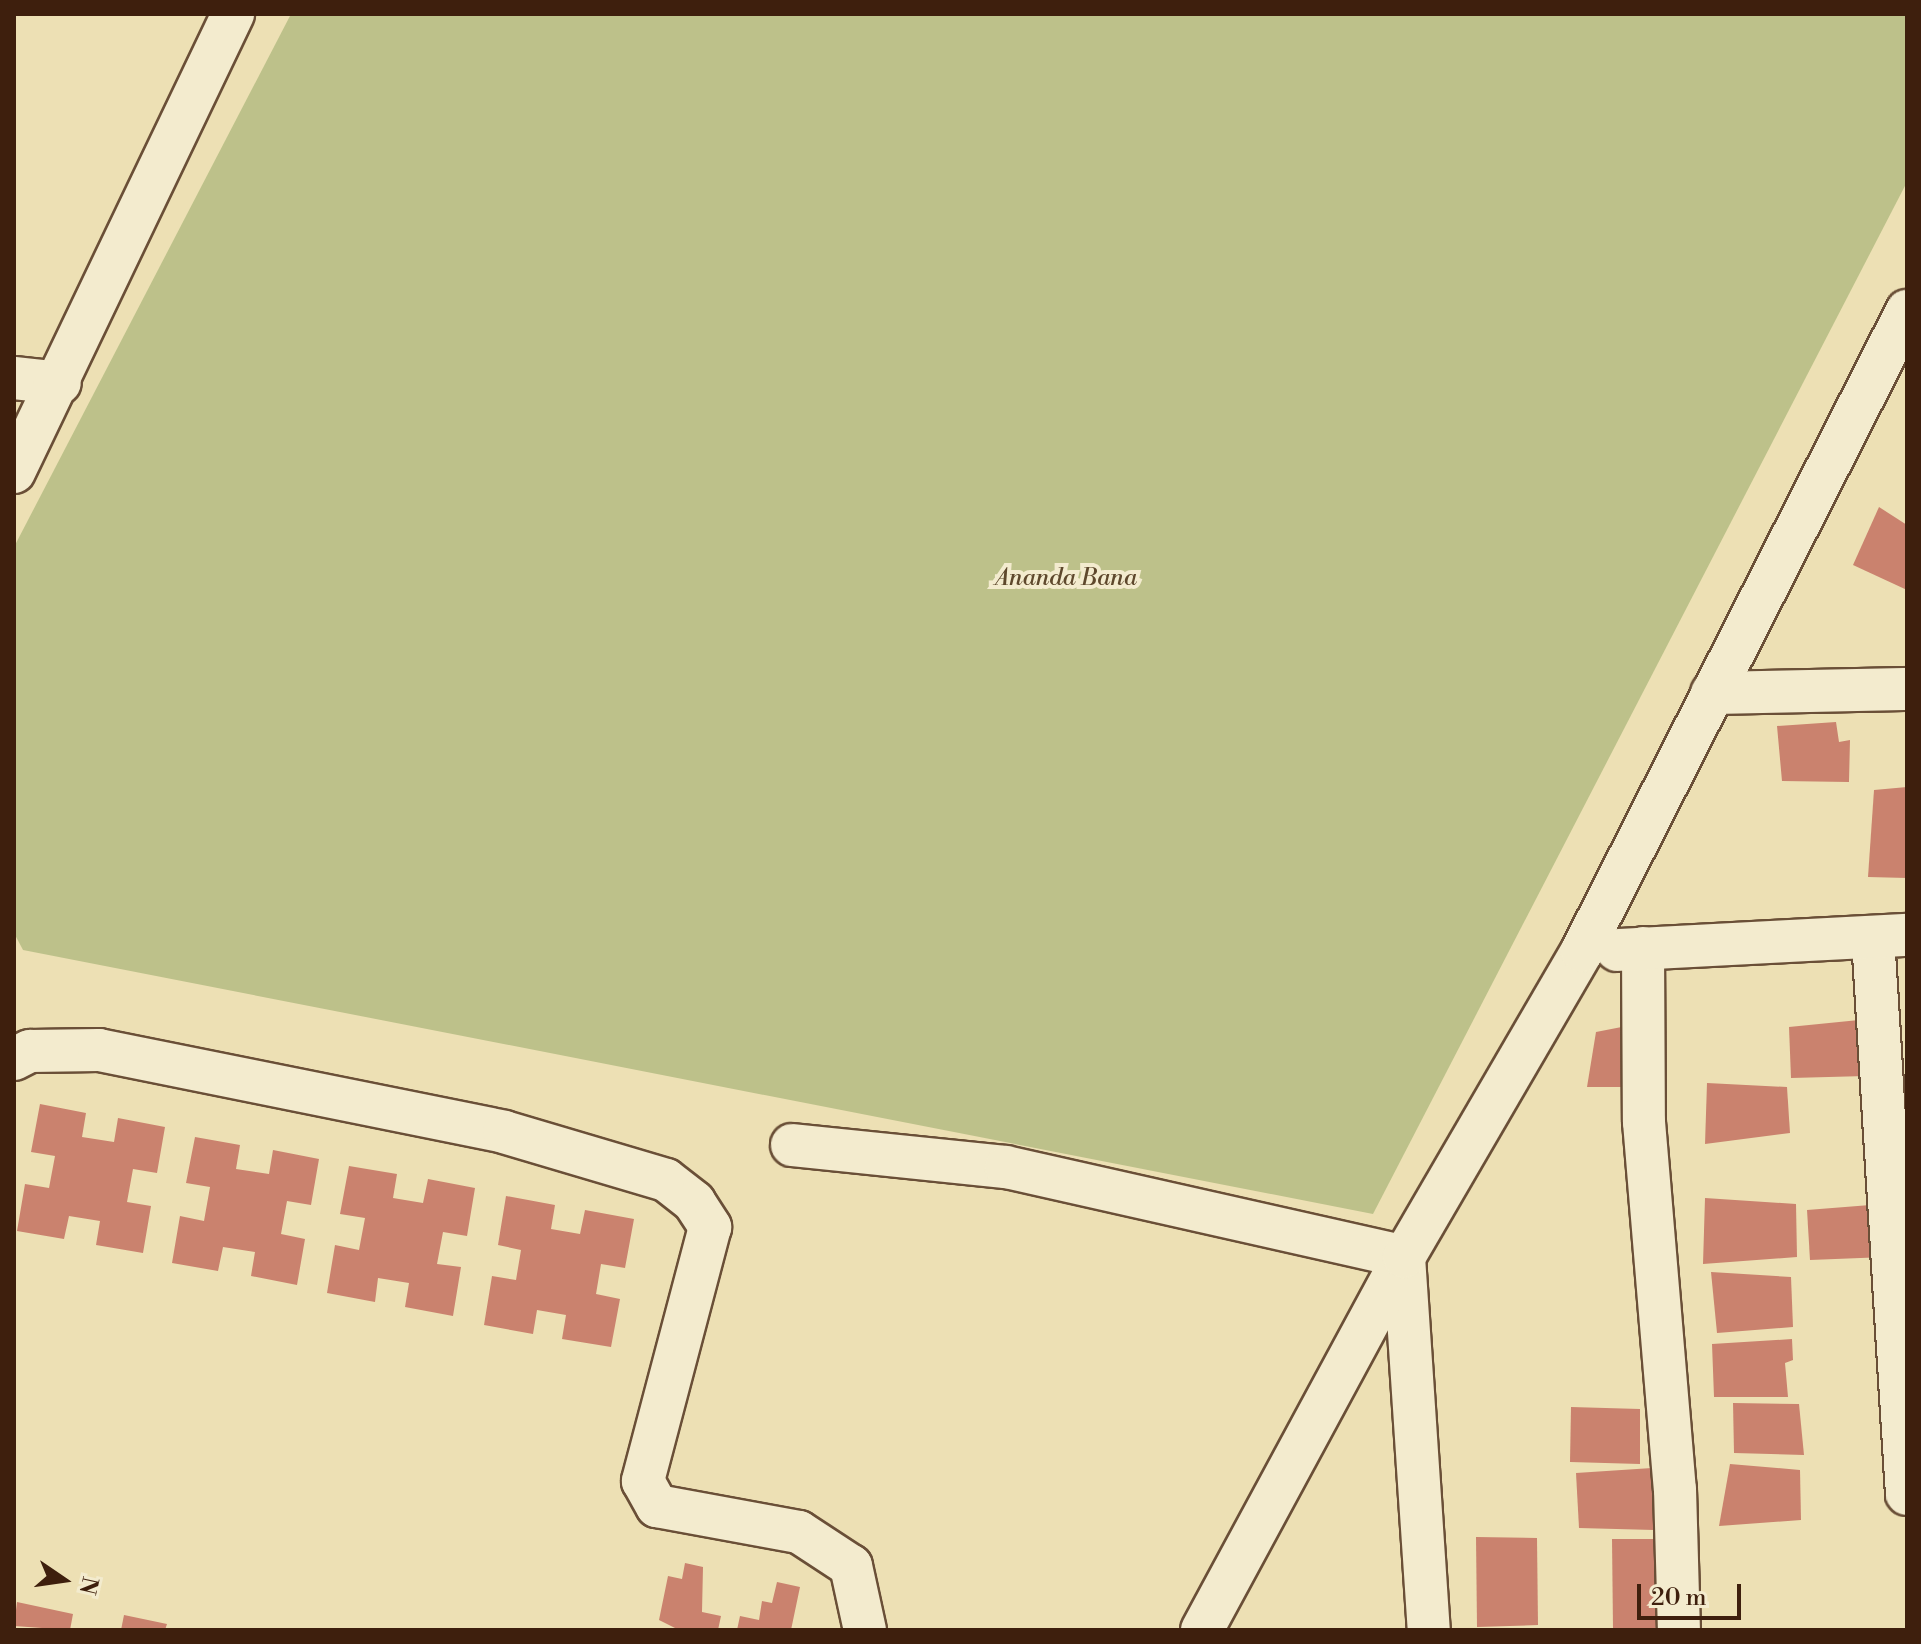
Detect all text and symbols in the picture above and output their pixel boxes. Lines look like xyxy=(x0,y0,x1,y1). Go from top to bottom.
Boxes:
park label: Ananda Bana xyxy=(995,565,1137,593)
north arrow xyxy=(24,1540,104,1620)
scale bar xyxy=(1641,1568,1745,1618)
text: N xyxy=(73,1574,103,1597)
text: 20 m xyxy=(1651,1583,1707,1613)

